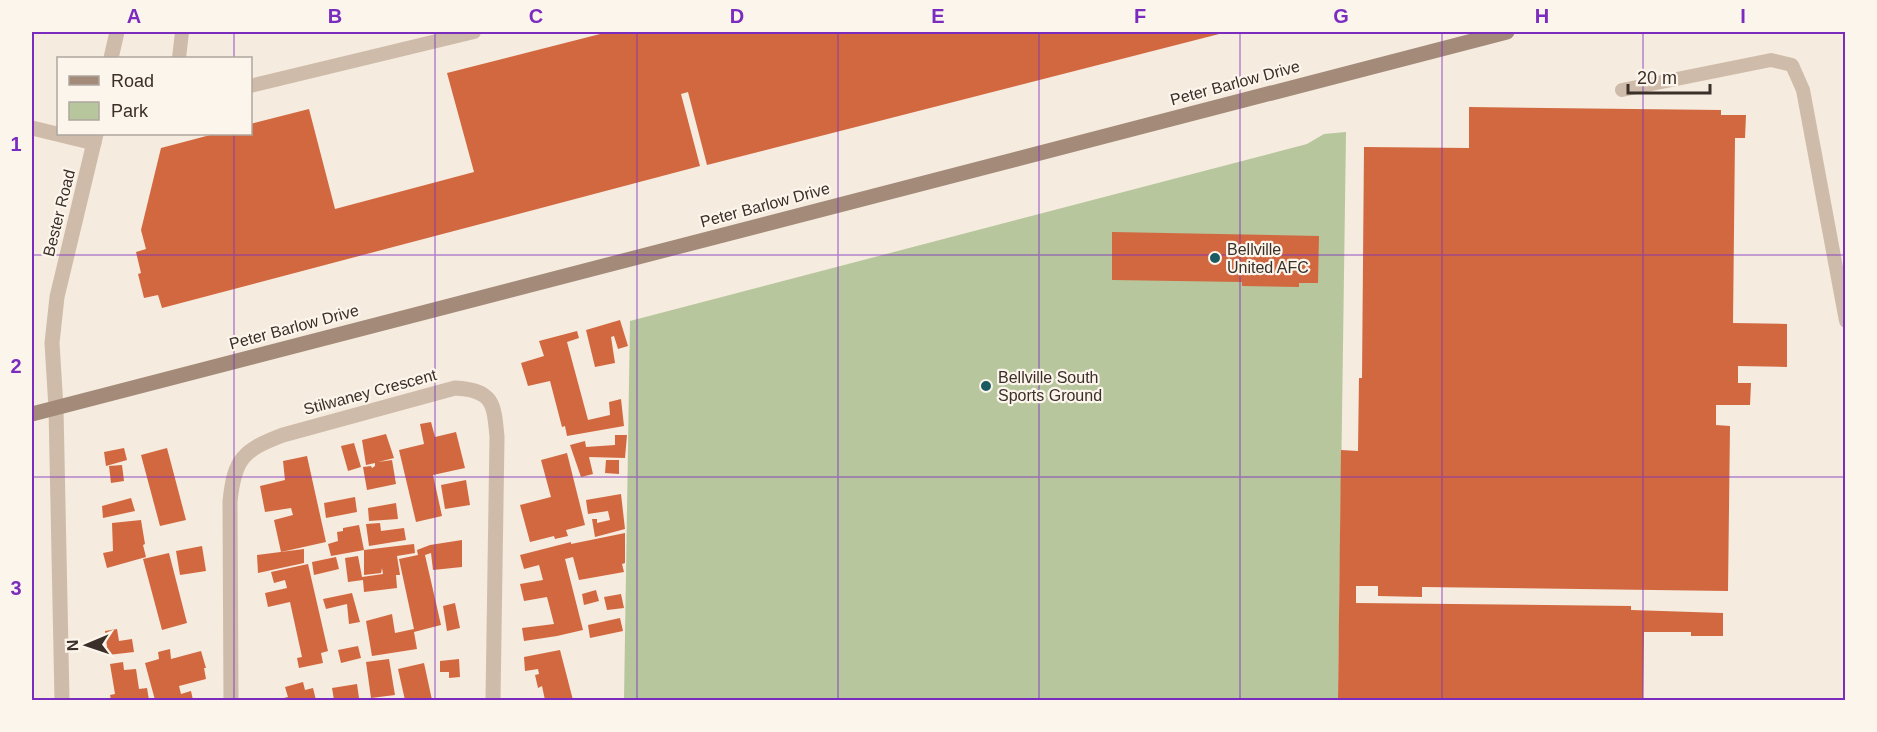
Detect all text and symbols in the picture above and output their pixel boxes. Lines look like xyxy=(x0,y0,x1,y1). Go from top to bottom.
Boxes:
text: A xyxy=(127,5,141,27)
text: B xyxy=(328,5,342,27)
text: C xyxy=(529,5,543,27)
text: D xyxy=(730,5,744,27)
text: E xyxy=(931,5,945,27)
text: F xyxy=(1134,5,1146,27)
text: G xyxy=(1333,5,1349,27)
text: H xyxy=(1535,5,1549,27)
text: I xyxy=(1740,5,1746,27)
legend xyxy=(57,57,252,135)
scale bar xyxy=(1628,57,1710,95)
street label: Peter Barlow Drive xyxy=(1168,58,1302,108)
text: 20 m xyxy=(1637,68,1677,88)
text: Road xyxy=(111,71,154,91)
text: Park xyxy=(111,101,149,121)
text: 1 xyxy=(10,133,22,155)
street label: Bester Road xyxy=(40,168,78,258)
street label: Peter Barlow Drive xyxy=(698,180,832,230)
place label: Bellville United AFC xyxy=(1227,241,1309,276)
marker: Bellville United AFC xyxy=(1208,251,1222,265)
street label: Peter Barlow Drive xyxy=(227,302,361,352)
text: 2 xyxy=(10,355,22,377)
street label: Stilwaney Crescent xyxy=(302,366,439,418)
place label: Bellville South Sports Ground xyxy=(998,369,1102,404)
marker: Bellville South Sports Ground xyxy=(979,379,993,393)
text: 3 xyxy=(10,577,22,599)
north arrow xyxy=(57,615,117,675)
text: N xyxy=(64,639,81,652)

